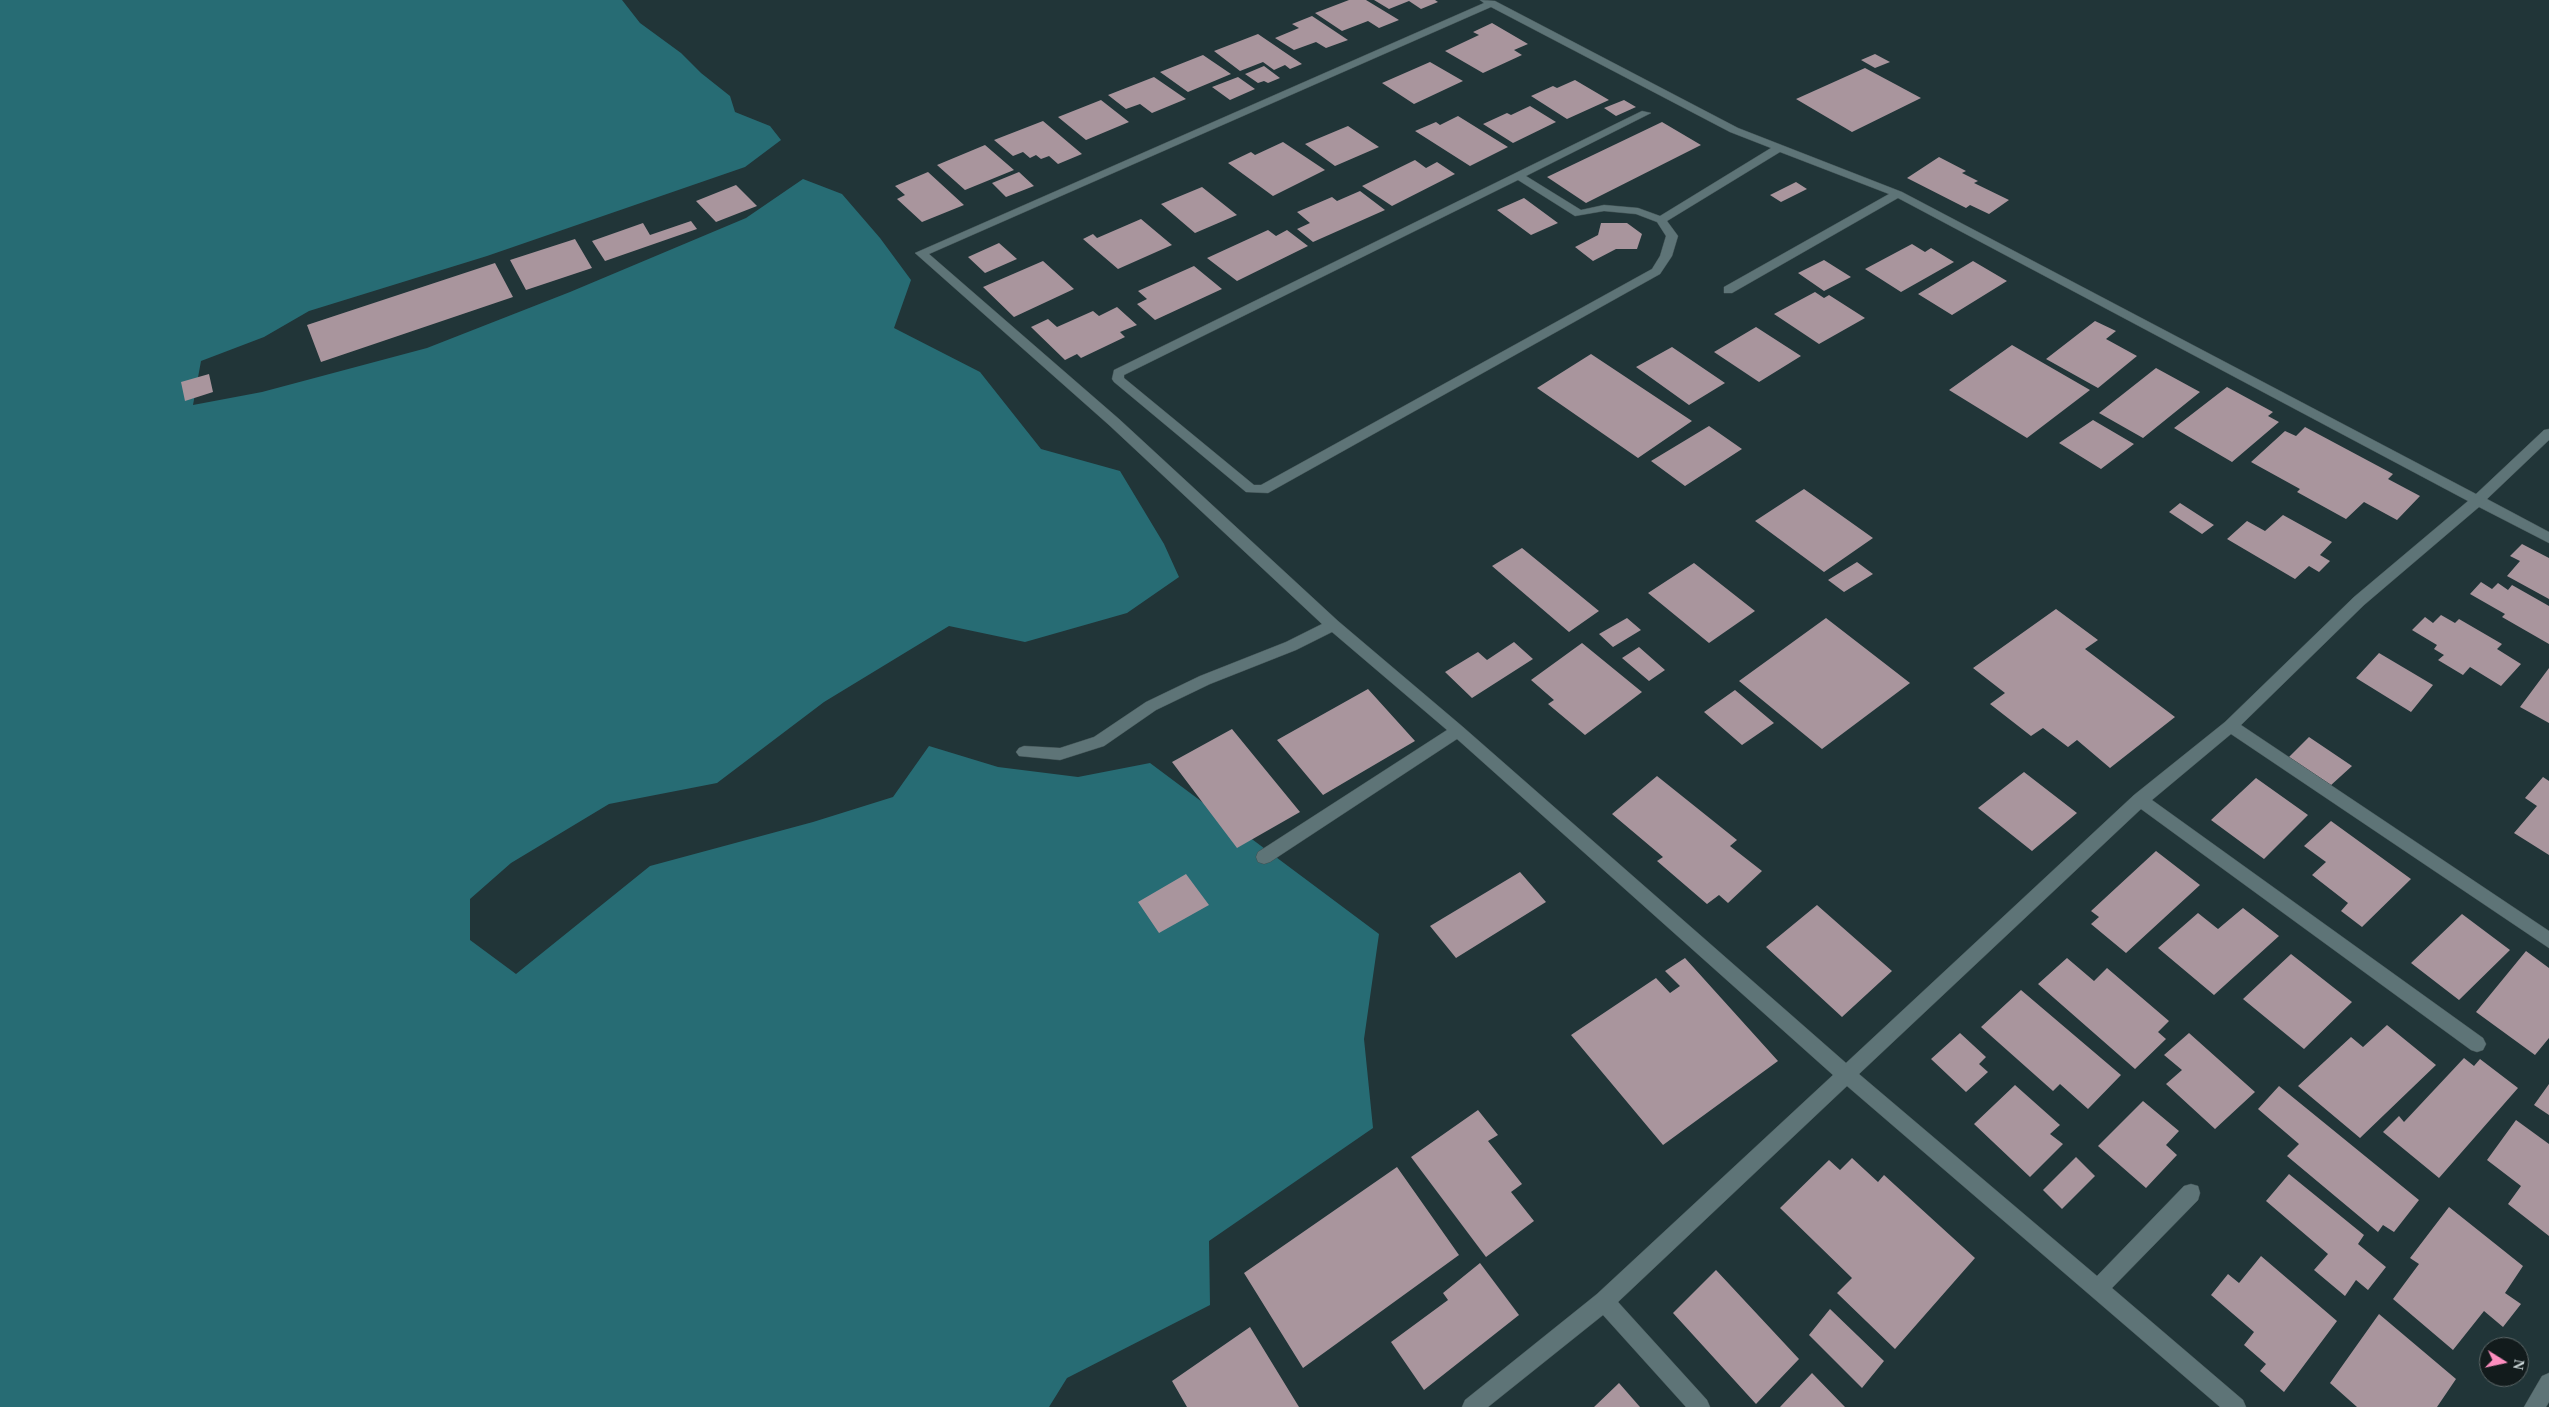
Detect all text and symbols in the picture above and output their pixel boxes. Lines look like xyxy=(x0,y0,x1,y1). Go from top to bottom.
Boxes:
north arrow xyxy=(2479,1337,2529,1387)
text: N xyxy=(2510,1358,2527,1371)

